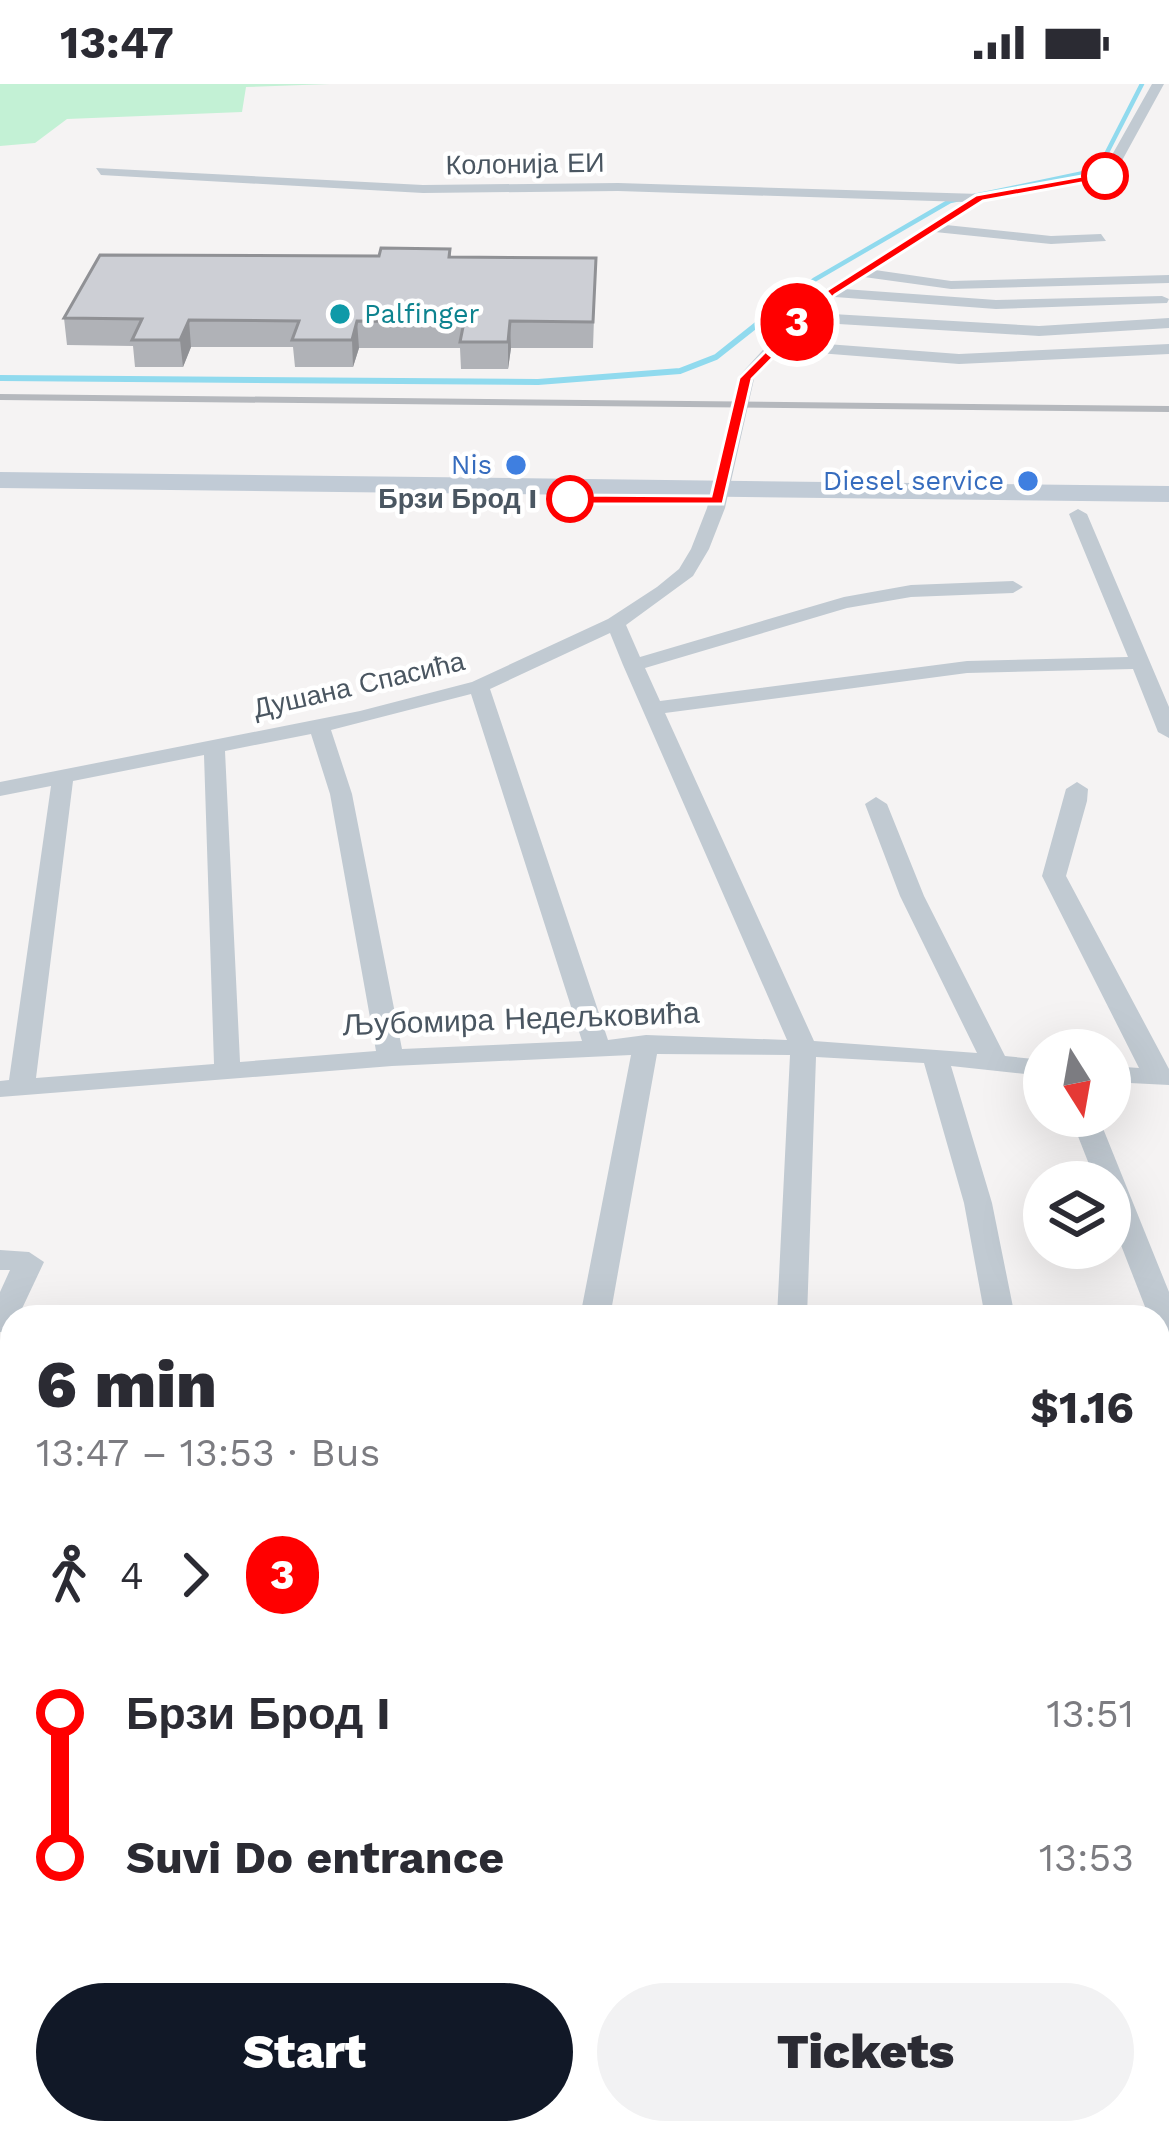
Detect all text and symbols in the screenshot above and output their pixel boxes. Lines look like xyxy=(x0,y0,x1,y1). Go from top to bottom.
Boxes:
text: 13:47 xyxy=(60,16,174,69)
street label: Колонија ЕИ xyxy=(445,147,605,181)
unlabelled marker xyxy=(1083,154,1127,198)
line badge: 3 xyxy=(758,283,836,361)
text: 3 xyxy=(785,297,809,346)
place label: Palfinger xyxy=(364,298,479,330)
marker: Palfinger xyxy=(327,301,353,327)
place label: Nis xyxy=(451,449,492,481)
marker: Nis xyxy=(503,452,529,478)
place label: Diesel service xyxy=(823,465,1004,497)
marker: Diesel service xyxy=(1015,468,1041,494)
marker: Брзи Брод I xyxy=(548,477,592,521)
place label: Брзи Брод I xyxy=(378,483,537,515)
street label: Душана Спасића xyxy=(250,645,469,725)
street label: Љубомира Недељковића xyxy=(342,995,700,1042)
north arrow xyxy=(1023,1029,1131,1137)
map controls xyxy=(1023,1029,1131,1269)
button: layers xyxy=(1023,1161,1131,1269)
text: 6 min xyxy=(36,1346,217,1423)
text: $1.16 xyxy=(1030,1381,1134,1434)
text: 13:47 – 13:53 · Bus xyxy=(36,1430,380,1475)
icon: walk xyxy=(36,1542,102,1608)
icon: forward xyxy=(162,1542,228,1608)
text: 3 xyxy=(270,1550,295,1599)
text: 4 xyxy=(120,1553,144,1598)
text: Брзи Брод I xyxy=(126,1687,391,1740)
text: 13:51 xyxy=(1047,1691,1134,1736)
text: Suvi Do entrance xyxy=(126,1831,504,1884)
text: 13:53 xyxy=(1039,1835,1134,1880)
button: Start xyxy=(36,1983,573,2121)
button: Tickets xyxy=(597,1983,1134,2121)

